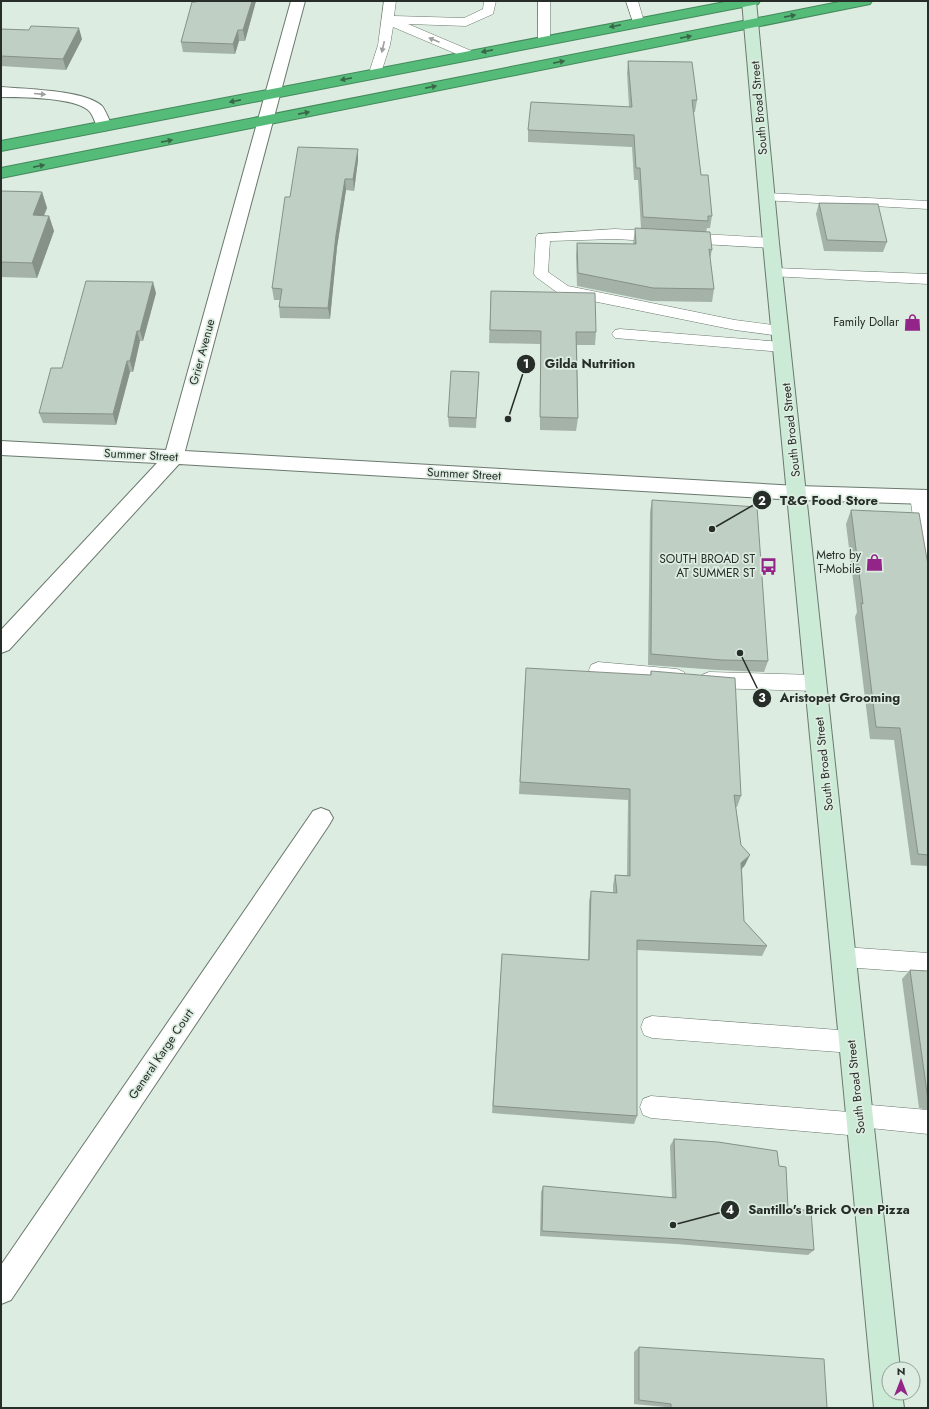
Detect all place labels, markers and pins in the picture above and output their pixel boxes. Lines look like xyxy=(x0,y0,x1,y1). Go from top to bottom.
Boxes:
shop icon: Family Dollar xyxy=(902,312,922,332)
place label: Family Dollar xyxy=(833,313,900,331)
callout: Gilda Nutrition xyxy=(516,351,643,376)
callout: T&G Food Store xyxy=(752,488,887,513)
place label: Metro by T-Mobile xyxy=(816,546,862,578)
place label: SOUTH BROAD ST AT SUMMER ST xyxy=(659,550,755,582)
shop icon: Metro by T-Mobile xyxy=(864,552,884,572)
bus stop icon: SOUTH BROAD ST AT SUMMER ST xyxy=(758,556,778,576)
callout: Aristopet Grooming xyxy=(752,685,908,710)
callout: Santillo's Brick Oven Pizza xyxy=(720,1197,918,1222)

